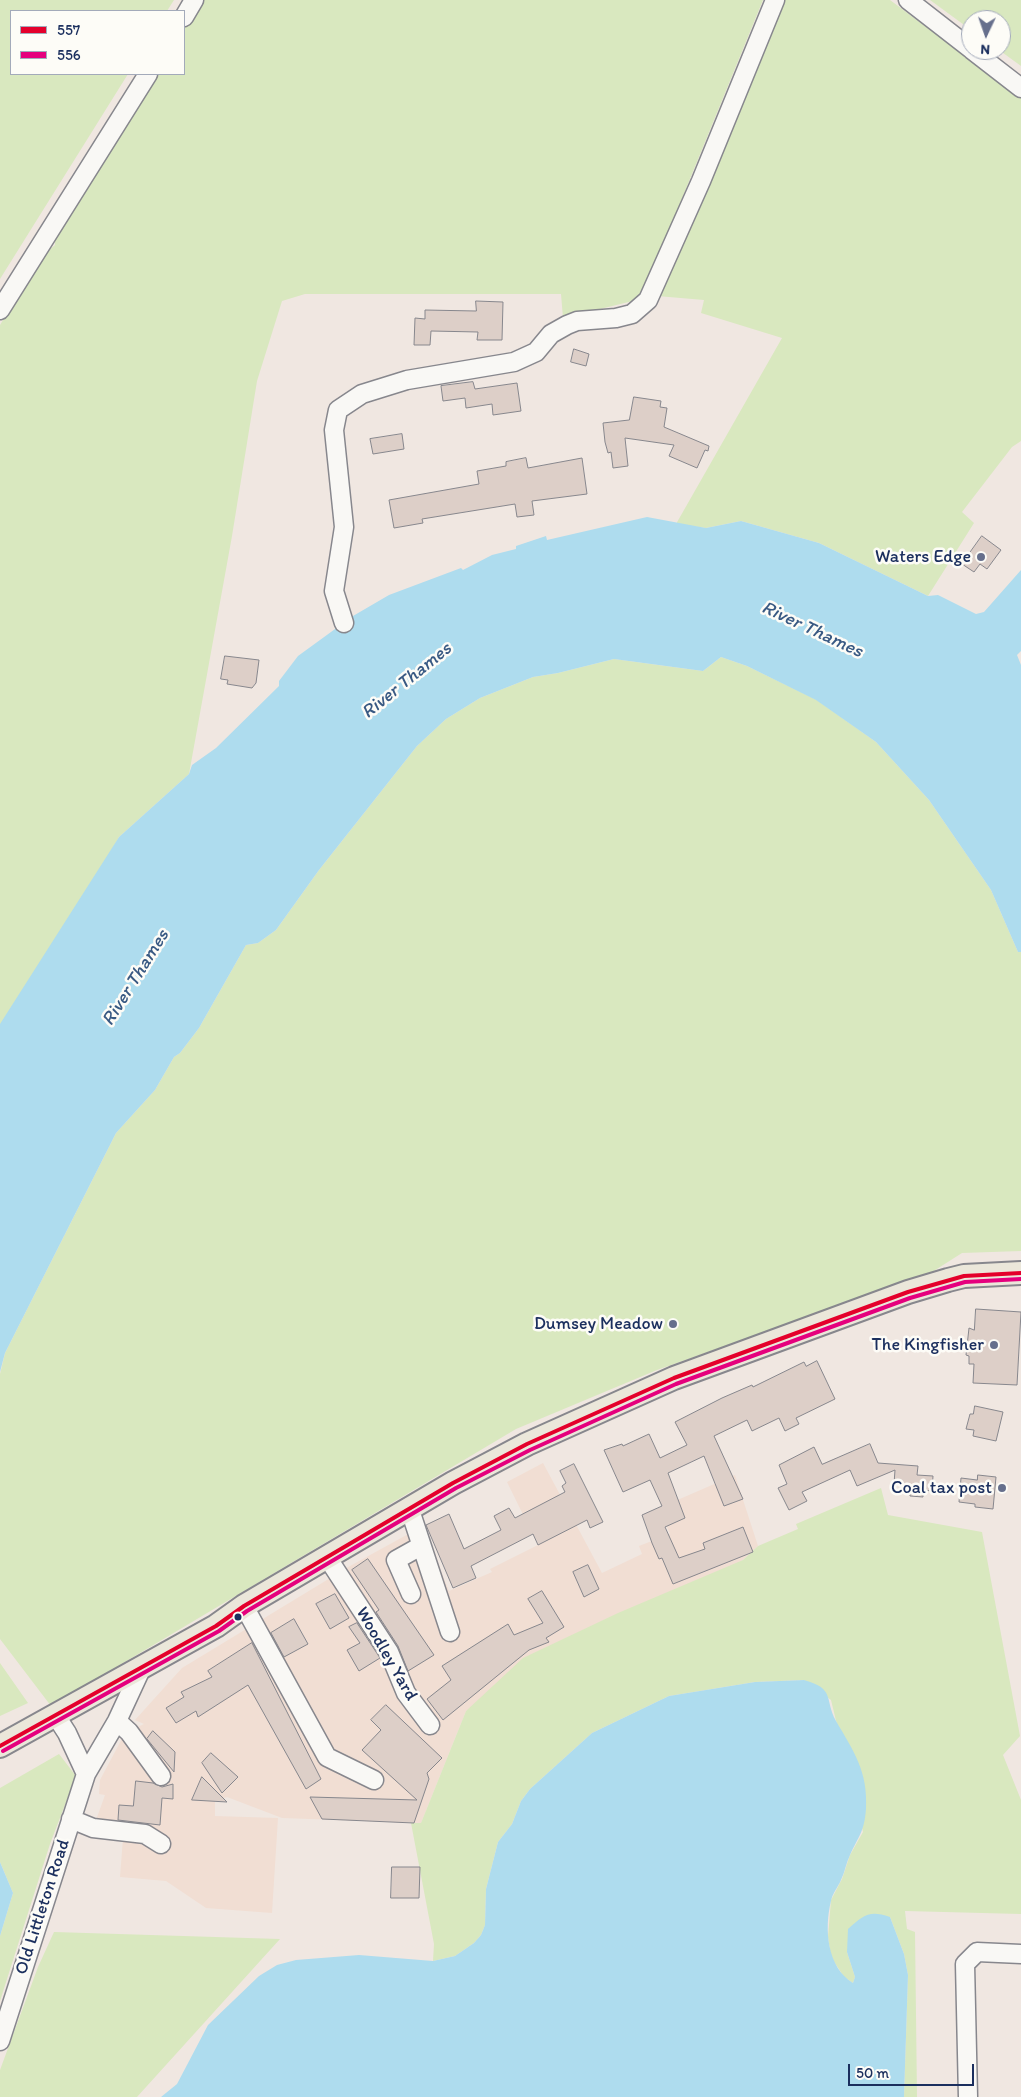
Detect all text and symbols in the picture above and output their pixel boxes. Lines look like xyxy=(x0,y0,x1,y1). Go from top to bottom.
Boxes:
legend xyxy=(10,10,185,75)
north arrow xyxy=(961,10,1011,60)
text: 557 xyxy=(57,21,80,39)
text: N xyxy=(980,41,990,58)
text: 556 xyxy=(57,46,81,64)
place label: Waters Edge xyxy=(875,546,971,568)
marker: Waters Edge xyxy=(975,551,987,563)
water label: River Thames xyxy=(758,597,866,663)
water label: River Thames xyxy=(357,638,457,724)
water label: River Thames xyxy=(97,926,175,1030)
place label: Dumsey Meadow xyxy=(534,1313,663,1335)
marker: Dumsey Meadow xyxy=(667,1318,679,1330)
place label: The Kingfisher xyxy=(872,1334,984,1356)
marker: The Kingfisher xyxy=(988,1339,1000,1351)
place label: Coal tax post xyxy=(891,1477,992,1499)
marker: Coal tax post xyxy=(996,1482,1008,1494)
street label: Woodley Yard xyxy=(351,1603,421,1705)
unlabelled marker xyxy=(233,1612,243,1622)
street label: Old Littleton Road xyxy=(11,1837,75,1977)
scale bar xyxy=(851,2054,977,2086)
text: 50 m xyxy=(856,2064,889,2082)

